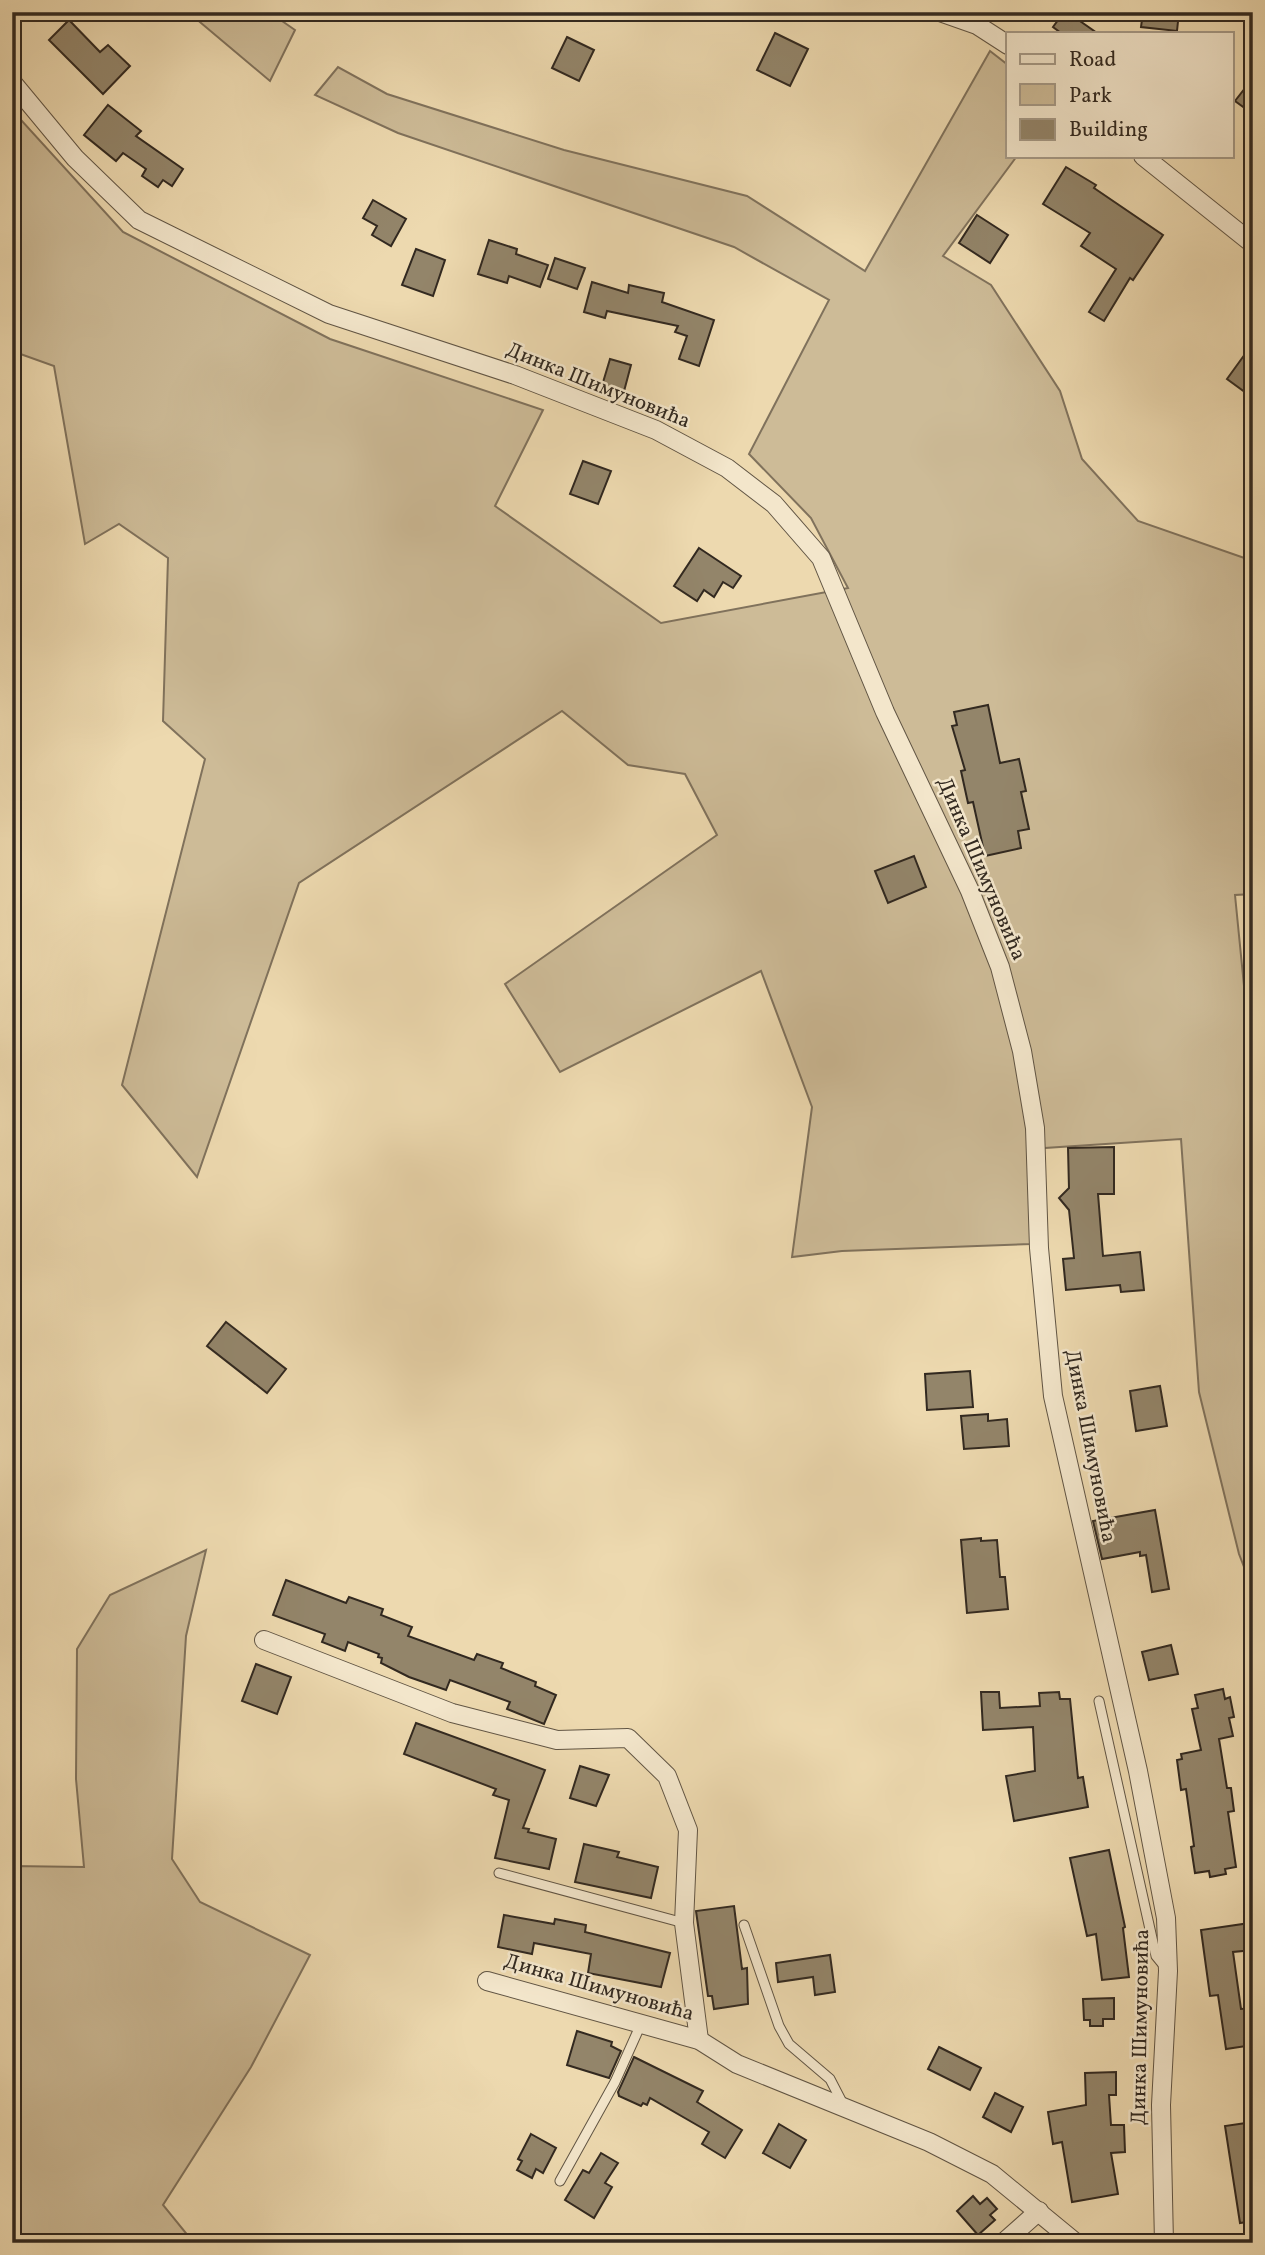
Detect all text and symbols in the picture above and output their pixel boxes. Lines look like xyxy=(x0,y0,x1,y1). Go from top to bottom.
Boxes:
legend xyxy=(1006,32,1234,158)
text: Road xyxy=(1069,46,1116,75)
text: Park xyxy=(1069,82,1112,111)
text: Building xyxy=(1069,116,1148,145)
street label: Динка Шимуновића xyxy=(502,336,694,436)
street label: Динка Шимуновића xyxy=(929,773,1033,965)
street label: Динка Шимуновића xyxy=(1057,1347,1123,1545)
street label: Динка Шимуновића xyxy=(1125,1929,1157,2125)
street label: Динка Шимуновића xyxy=(501,1947,697,2029)

